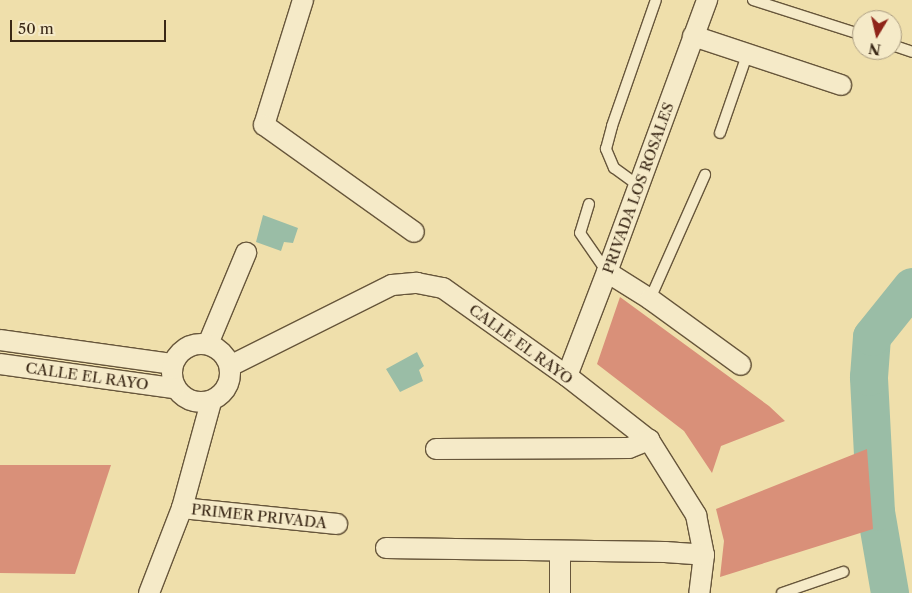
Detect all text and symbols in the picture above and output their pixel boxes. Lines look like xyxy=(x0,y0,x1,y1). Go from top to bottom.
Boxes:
scale bar xyxy=(12,10,169,42)
north arrow xyxy=(852,10,902,60)
text: 50 m xyxy=(18,19,54,38)
text: N xyxy=(867,39,882,59)
street label: PRIVADA LOS ROSALES xyxy=(598,100,678,276)
street label: CALLE EL RAYO xyxy=(465,300,577,388)
street label: CALLE EL RAYO xyxy=(24,358,150,394)
street label: PRIMER PRIVADA xyxy=(190,500,328,532)

